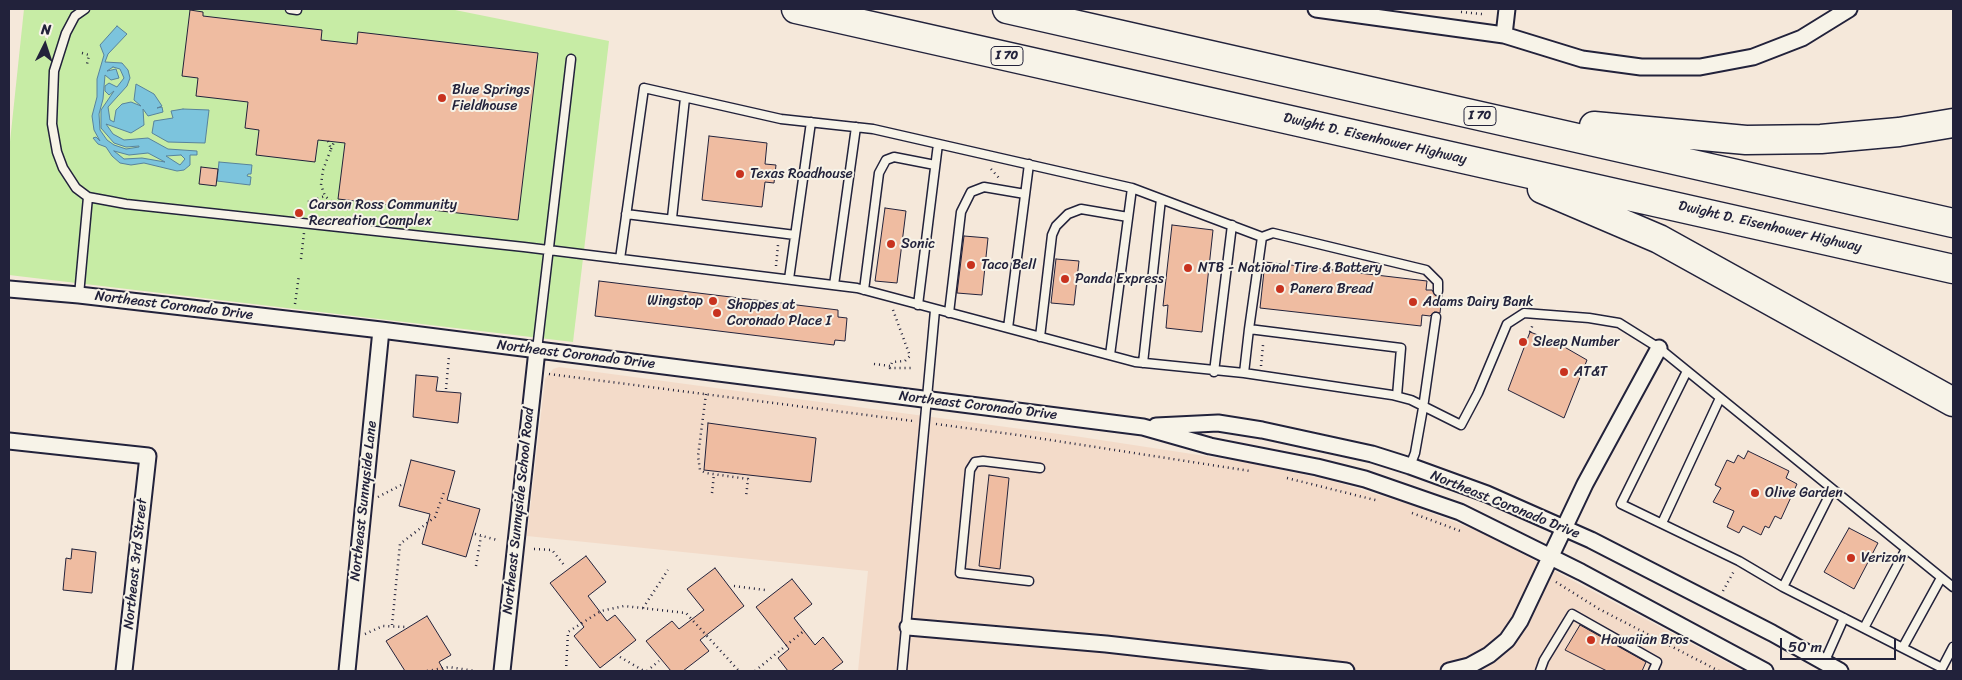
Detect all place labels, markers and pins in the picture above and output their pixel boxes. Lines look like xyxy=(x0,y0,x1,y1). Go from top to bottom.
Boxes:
place label: Blue Springs Fieldhouse xyxy=(452,82,530,114)
marker: Blue Springs Fieldhouse xyxy=(436,92,448,104)
place label: Texas Roadhouse xyxy=(750,166,853,182)
marker: Texas Roadhouse xyxy=(734,168,746,180)
place label: Carson Ross Community Recreation Complex xyxy=(309,197,457,230)
marker: Carson Ross Community Recreation Complex xyxy=(293,207,305,219)
place label: Sonic xyxy=(901,236,935,252)
marker: Sonic xyxy=(885,238,897,250)
place label: Taco Bell xyxy=(981,257,1036,273)
marker: Taco Bell xyxy=(965,259,977,271)
place label: NTB - National Tire & Battery xyxy=(1198,260,1382,276)
marker: NTB - National Tire & Battery xyxy=(1182,262,1194,274)
place label: Panda Express xyxy=(1075,271,1164,287)
marker: Panda Express xyxy=(1059,273,1071,285)
place label: Panera Bread xyxy=(1290,281,1373,297)
marker: Panera Bread xyxy=(1274,283,1286,295)
place label: Wingstop xyxy=(647,293,703,309)
place label: Adams Dairy Bank xyxy=(1423,294,1533,310)
marker: Wingstop xyxy=(707,295,719,307)
marker: Adams Dairy Bank xyxy=(1407,296,1419,308)
place label: Shoppes at Coronado Place I xyxy=(727,297,831,330)
marker: Shoppes at Coronado Place I xyxy=(711,307,723,319)
place label: Sleep Number xyxy=(1533,334,1620,350)
marker: Sleep Number xyxy=(1517,336,1529,348)
place label: AT&T xyxy=(1574,364,1607,380)
marker: AT&T xyxy=(1558,366,1570,378)
place label: Olive Garden xyxy=(1765,485,1843,501)
marker: Olive Garden xyxy=(1749,487,1761,499)
place label: Verizon xyxy=(1861,550,1906,566)
marker: Verizon xyxy=(1845,552,1857,564)
place label: Hawaiian Bros xyxy=(1601,632,1689,648)
marker: Hawaiian Bros xyxy=(1585,634,1597,646)

